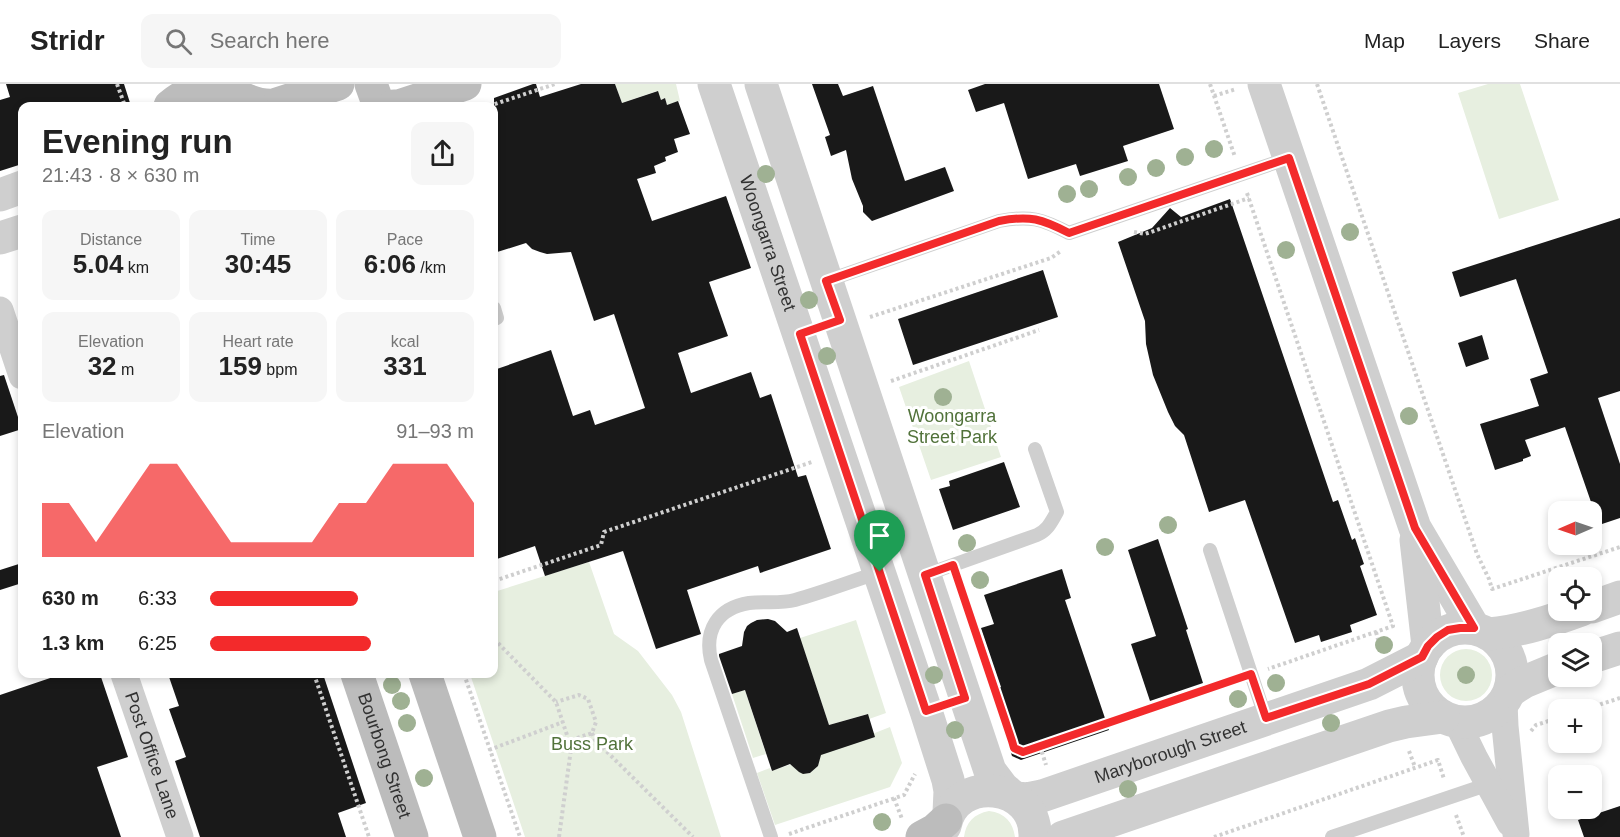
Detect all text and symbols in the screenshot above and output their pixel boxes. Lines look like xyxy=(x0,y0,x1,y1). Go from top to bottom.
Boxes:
search box xyxy=(141,14,561,68)
text: Stridr xyxy=(30,25,105,56)
icon: search xyxy=(162,25,195,58)
text: Search here xyxy=(210,28,330,53)
text: Map xyxy=(1364,29,1405,52)
text: Layers xyxy=(1438,29,1501,52)
text: Share xyxy=(1534,29,1590,52)
button: share xyxy=(411,122,474,185)
text: Evening run xyxy=(42,123,233,160)
text: 21:43 · 8 × 630 m xyxy=(42,164,199,186)
street label: Woongarra Street xyxy=(736,173,800,314)
text: Distance xyxy=(80,231,142,248)
text: Time xyxy=(241,231,275,248)
text: Pace xyxy=(387,231,423,248)
text: 5.04 xyxy=(73,249,123,279)
text: 30:45 xyxy=(225,249,291,279)
text: 6:06 xyxy=(364,249,416,279)
text: km xyxy=(123,259,149,276)
text: /km xyxy=(416,259,446,276)
text: Elevation xyxy=(78,333,144,350)
text: Heart rate xyxy=(222,333,294,350)
text: kcal xyxy=(391,333,419,350)
text: 32 xyxy=(88,351,117,381)
text: 159 xyxy=(219,351,262,381)
text: 331 xyxy=(383,351,427,381)
text: m xyxy=(117,361,134,378)
text: bpm xyxy=(262,361,297,378)
park label: Woongarra Street Park xyxy=(907,406,998,447)
text: Elevation xyxy=(42,420,124,442)
text: 91–93 m xyxy=(396,420,474,442)
north arrow xyxy=(1548,501,1602,555)
map controls xyxy=(1548,501,1602,819)
pin xyxy=(854,510,905,572)
icon: arrive xyxy=(863,519,896,552)
button: locate xyxy=(1548,567,1602,621)
text: 630 m xyxy=(42,587,99,609)
text: 6:33 xyxy=(138,587,177,609)
text: 1.3 km xyxy=(42,632,104,654)
text: 6:25 xyxy=(138,632,177,654)
button: layers xyxy=(1548,633,1602,687)
street label: Post Office Lane xyxy=(121,689,183,821)
street label: Bourbong Street xyxy=(354,690,415,821)
button: + xyxy=(1548,699,1602,753)
street label: Maryborough Street xyxy=(1092,717,1249,787)
park label: Buss Park xyxy=(551,734,634,754)
button: − xyxy=(1548,765,1602,819)

